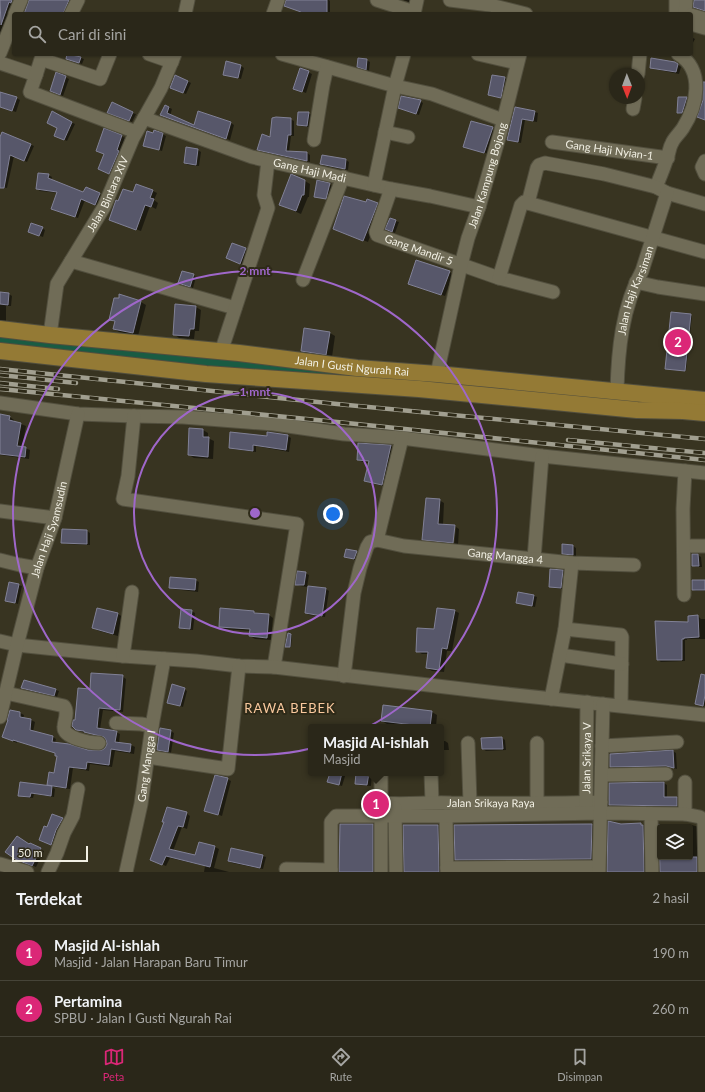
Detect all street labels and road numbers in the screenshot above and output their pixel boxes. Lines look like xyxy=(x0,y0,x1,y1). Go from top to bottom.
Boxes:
street label: Jalan Kampung Bojong xyxy=(465,121,509,230)
street label: Gang Haji Nyian-1 xyxy=(565,137,654,162)
street label: Jalan Bintara XIV xyxy=(84,154,131,234)
street label: Gang Haji Madi xyxy=(272,155,348,185)
street label: Gang Mandir 5 xyxy=(383,231,455,267)
street label: Jalan Haji Karsiman xyxy=(615,244,656,336)
street label: Jalan I Gusti Ngurah Rai xyxy=(294,353,410,378)
street label: Jalan Haji Syamsudin xyxy=(28,480,69,579)
street label: Gang Mangga 4 xyxy=(467,545,544,566)
street label: Jalan Srikaya V xyxy=(579,722,593,794)
street label: Gang Mangga I xyxy=(134,729,157,803)
street label: Jalan Srikaya Raya xyxy=(447,796,535,809)

